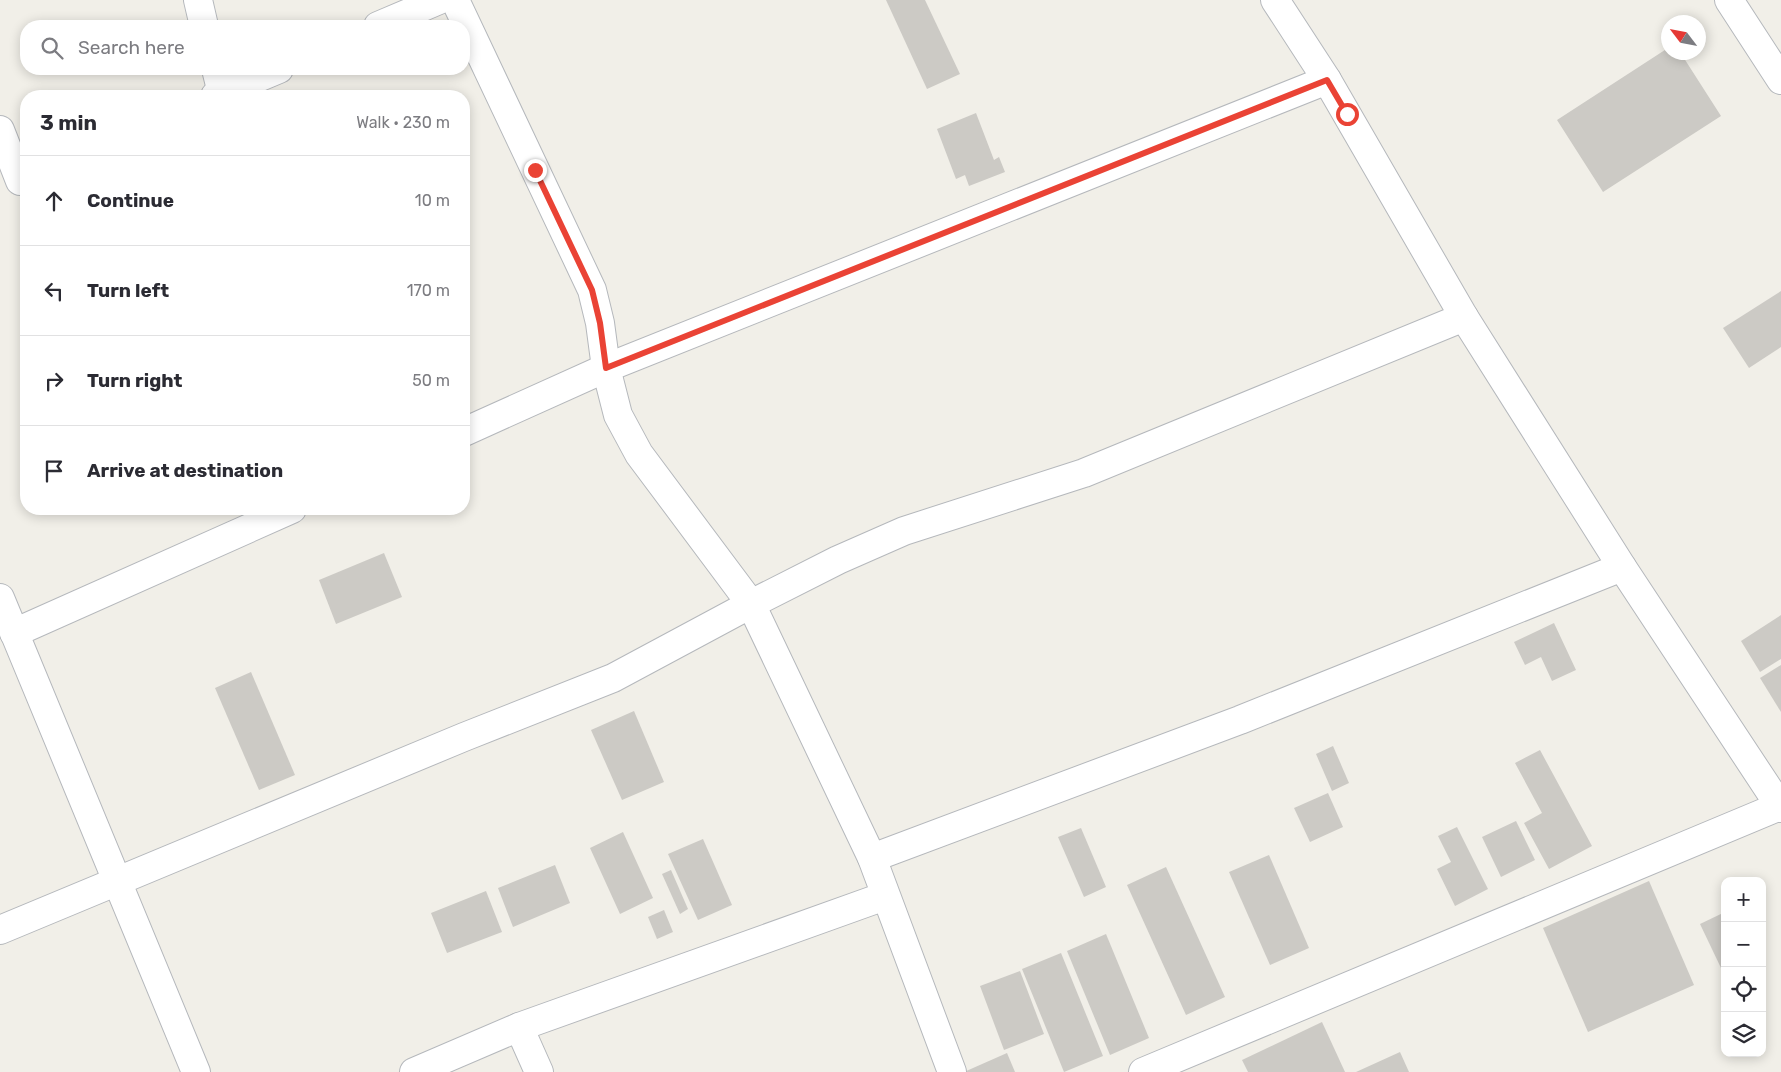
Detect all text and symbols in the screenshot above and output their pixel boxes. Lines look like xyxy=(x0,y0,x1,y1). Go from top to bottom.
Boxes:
north arrow xyxy=(1661,15,1706,60)
search box xyxy=(20,20,470,75)
icon: search xyxy=(38,34,66,62)
text: Search here xyxy=(78,36,185,59)
route start xyxy=(1336,103,1359,126)
text: 3 min xyxy=(40,110,97,135)
text: Walk · 230 m xyxy=(356,113,450,132)
route end xyxy=(524,159,547,182)
icon: ahead xyxy=(40,187,68,215)
text: Continue xyxy=(87,189,174,212)
text: 10 m xyxy=(415,191,450,210)
icon: left xyxy=(40,277,68,305)
text: Turn left xyxy=(87,279,169,302)
text: 170 m xyxy=(407,281,450,300)
icon: right xyxy=(40,367,68,395)
text: Turn right xyxy=(87,369,182,392)
text: 50 m xyxy=(412,371,450,390)
icon: arrive xyxy=(40,457,68,485)
text: Arrive at destination xyxy=(87,459,283,482)
map controls xyxy=(1721,877,1766,1057)
button: + xyxy=(1721,877,1766,922)
button: − xyxy=(1721,922,1766,967)
button: locate xyxy=(1721,967,1766,1012)
button: layers xyxy=(1721,1012,1766,1057)

